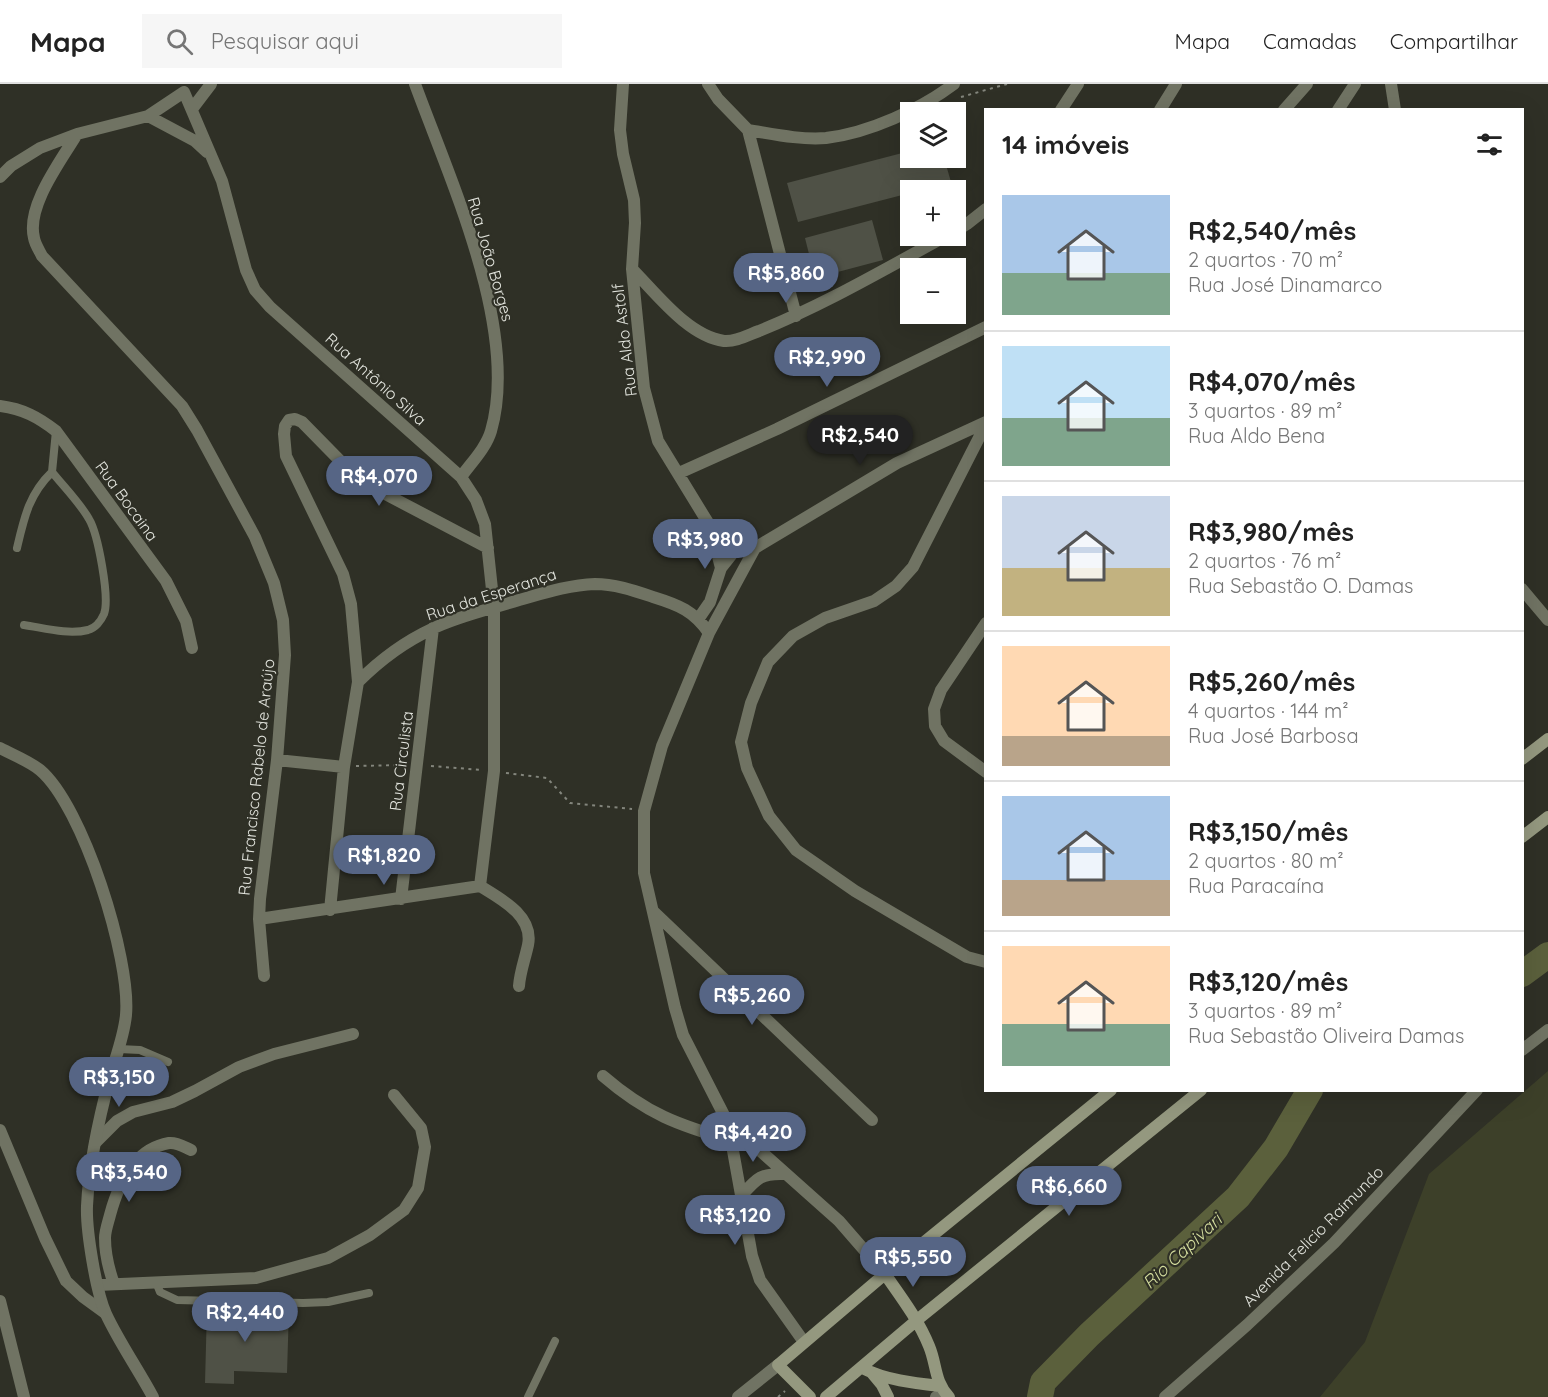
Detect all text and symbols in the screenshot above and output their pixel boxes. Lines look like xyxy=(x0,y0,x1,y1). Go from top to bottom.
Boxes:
search box xyxy=(142,14,562,68)
text: Mapa xyxy=(30,24,106,59)
icon: search xyxy=(163,25,196,58)
text: Pesquisar aqui xyxy=(211,27,359,55)
text: Mapa xyxy=(1175,28,1230,54)
text: Camadas xyxy=(1263,28,1357,54)
text: Compartilhar xyxy=(1390,28,1518,54)
map controls xyxy=(900,102,966,324)
button: layers xyxy=(900,102,966,168)
text: 14 imóveis xyxy=(1002,128,1129,161)
icon: filters xyxy=(1473,128,1506,161)
button: + xyxy=(900,180,966,246)
street label: Rua João Borges xyxy=(464,194,518,324)
text: R$2,540/mês xyxy=(1188,214,1356,247)
icon: home xyxy=(1050,219,1122,291)
text: 2 quartos · 70 m² xyxy=(1188,247,1343,272)
pin: R$5,860 xyxy=(731,253,841,304)
button: − xyxy=(900,258,966,324)
text: R$5,860 xyxy=(748,260,825,285)
text: Rua José Dinamarco xyxy=(1188,272,1382,297)
street label: Rua Aldo Astolf xyxy=(607,282,641,398)
street label: Rua Antônio Silva xyxy=(321,328,431,430)
pin: R$2,990 xyxy=(772,337,882,388)
text: R$2,990 xyxy=(788,344,866,369)
text: R$4,070/mês xyxy=(1188,365,1356,398)
icon: home xyxy=(1050,370,1122,442)
text: 3 quartos · 89 m² xyxy=(1188,398,1342,423)
pin: R$2,540 xyxy=(805,415,915,466)
text: R$2,540 xyxy=(821,422,899,447)
text: Rua Aldo Bena xyxy=(1188,423,1325,448)
pin: R$4,070 xyxy=(324,456,434,507)
street label: Rua Bocaina xyxy=(91,457,163,545)
text: R$4,070 xyxy=(340,463,418,488)
text: R$3,980/mês xyxy=(1188,515,1354,548)
pin: R$3,980 xyxy=(650,519,760,570)
icon: home xyxy=(1050,520,1122,592)
text: R$3,980 xyxy=(667,526,743,551)
text: 2 quartos · 76 m² xyxy=(1188,548,1341,573)
street label: Rua da Esperança xyxy=(423,564,559,624)
text: Rua Sebastão O. Damas xyxy=(1188,573,1413,598)
street label: Rua Francisco Rabelo de Araújo xyxy=(234,658,278,896)
text: R$5,260/mês xyxy=(1188,665,1355,698)
icon: home xyxy=(1050,670,1122,742)
text: 4 quartos · 144 m² xyxy=(1188,698,1349,723)
street label: Rua Circulista xyxy=(385,710,417,812)
text: Rua José Barbosa xyxy=(1188,723,1359,748)
text: R$3,150/mês xyxy=(1188,815,1348,848)
icon: home xyxy=(1050,820,1122,892)
pin: R$1,820 xyxy=(329,835,439,886)
text: R$1,820 xyxy=(347,842,421,867)
text: 2 quartos · 80 m² xyxy=(1188,848,1344,873)
text: Rua Paracaína xyxy=(1188,873,1324,898)
text: R$3,120/mês xyxy=(1188,965,1348,998)
icon: home xyxy=(1050,970,1122,1042)
pin: R$5,260 xyxy=(697,975,807,1026)
text: R$5,260 xyxy=(713,982,791,1007)
text: 3 quartos · 89 m² xyxy=(1188,998,1342,1023)
text: Rua Sebastão Oliveira Damas xyxy=(1188,1023,1464,1048)
pin: R$3,150 xyxy=(64,1057,174,1108)
text: R$3,150 xyxy=(83,1064,155,1089)
pin: R$4,420 xyxy=(698,1112,808,1163)
text: R$4,420 xyxy=(714,1119,792,1144)
pin: R$3,540 xyxy=(74,1152,184,1203)
text: R$3,540 xyxy=(90,1159,168,1184)
street label: Avenida Felicio Raimundo xyxy=(1239,1162,1387,1310)
pin: R$6,660 xyxy=(1014,1166,1124,1217)
text: R$6,660 xyxy=(1031,1173,1107,1198)
pin: R$3,120 xyxy=(680,1195,790,1246)
text: R$3,120 xyxy=(699,1202,771,1227)
water label: Rio Capivari xyxy=(1137,1207,1228,1294)
pin: R$5,550 xyxy=(858,1237,968,1288)
text: R$5,550 xyxy=(874,1244,952,1269)
pin: R$2,440 xyxy=(190,1292,300,1343)
text: R$2,440 xyxy=(206,1299,284,1324)

